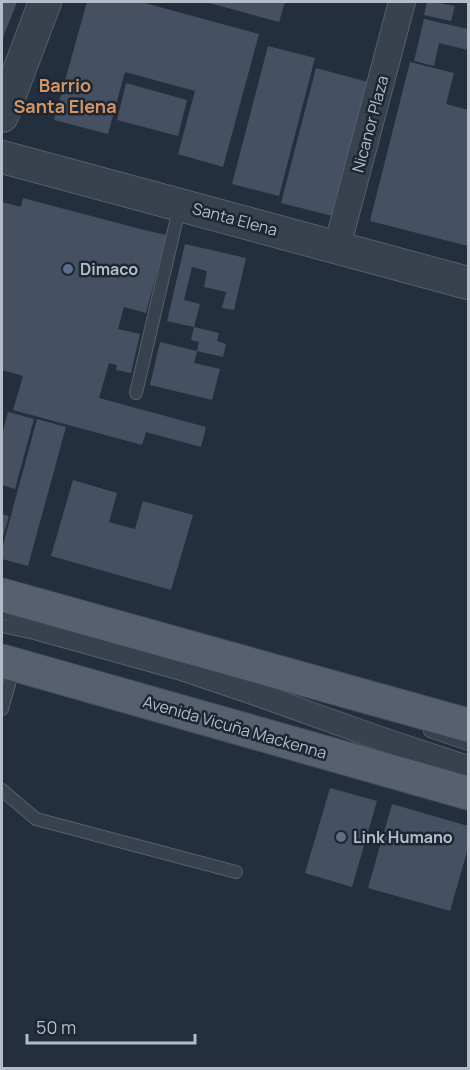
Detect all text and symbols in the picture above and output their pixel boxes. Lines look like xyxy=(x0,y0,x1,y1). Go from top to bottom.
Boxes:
district label: Barrio Santa Elena xyxy=(14,73,117,118)
street label: Nicanor Plaza xyxy=(347,73,393,175)
street label: Santa Elena xyxy=(190,197,280,241)
place label: Dimaco xyxy=(80,258,138,280)
marker: Dimaco xyxy=(61,262,75,276)
street label: Avenida Vicuña Mackenna xyxy=(141,690,329,764)
place label: Link Humano xyxy=(353,826,453,848)
marker: Link Humano xyxy=(334,830,348,844)
scale bar xyxy=(27,1007,195,1045)
text: 50 m xyxy=(36,1015,76,1039)

